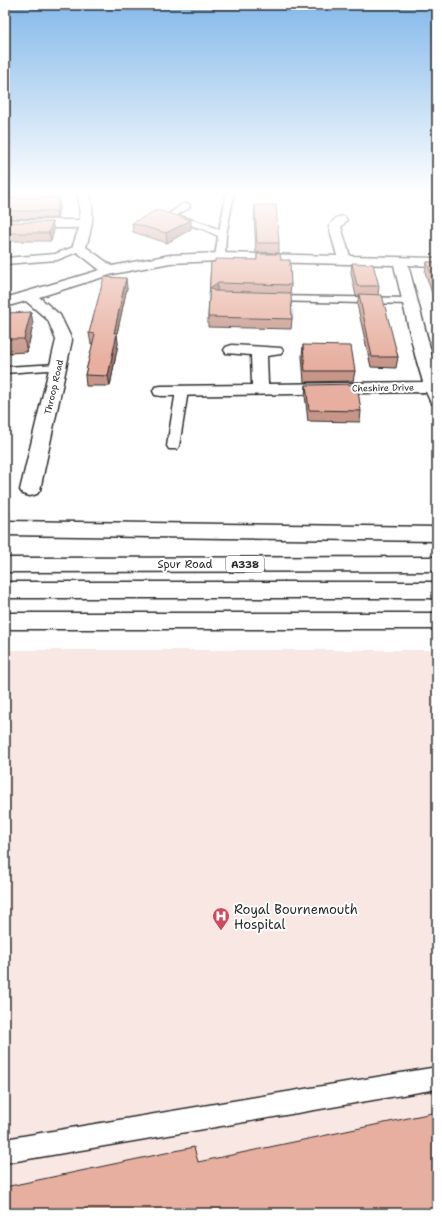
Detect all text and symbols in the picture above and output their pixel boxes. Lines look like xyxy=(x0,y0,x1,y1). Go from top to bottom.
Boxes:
street label: Throop Road xyxy=(42,358,66,416)
street label: Cheshire Drive xyxy=(352,381,414,395)
road number: A338 xyxy=(226,556,264,572)
street label: Spur Road xyxy=(158,557,212,572)
place label: Royal Bournemouth Hospital xyxy=(234,901,358,933)
hospital icon: Royal Bournemouth Hospital xyxy=(211,906,231,931)

